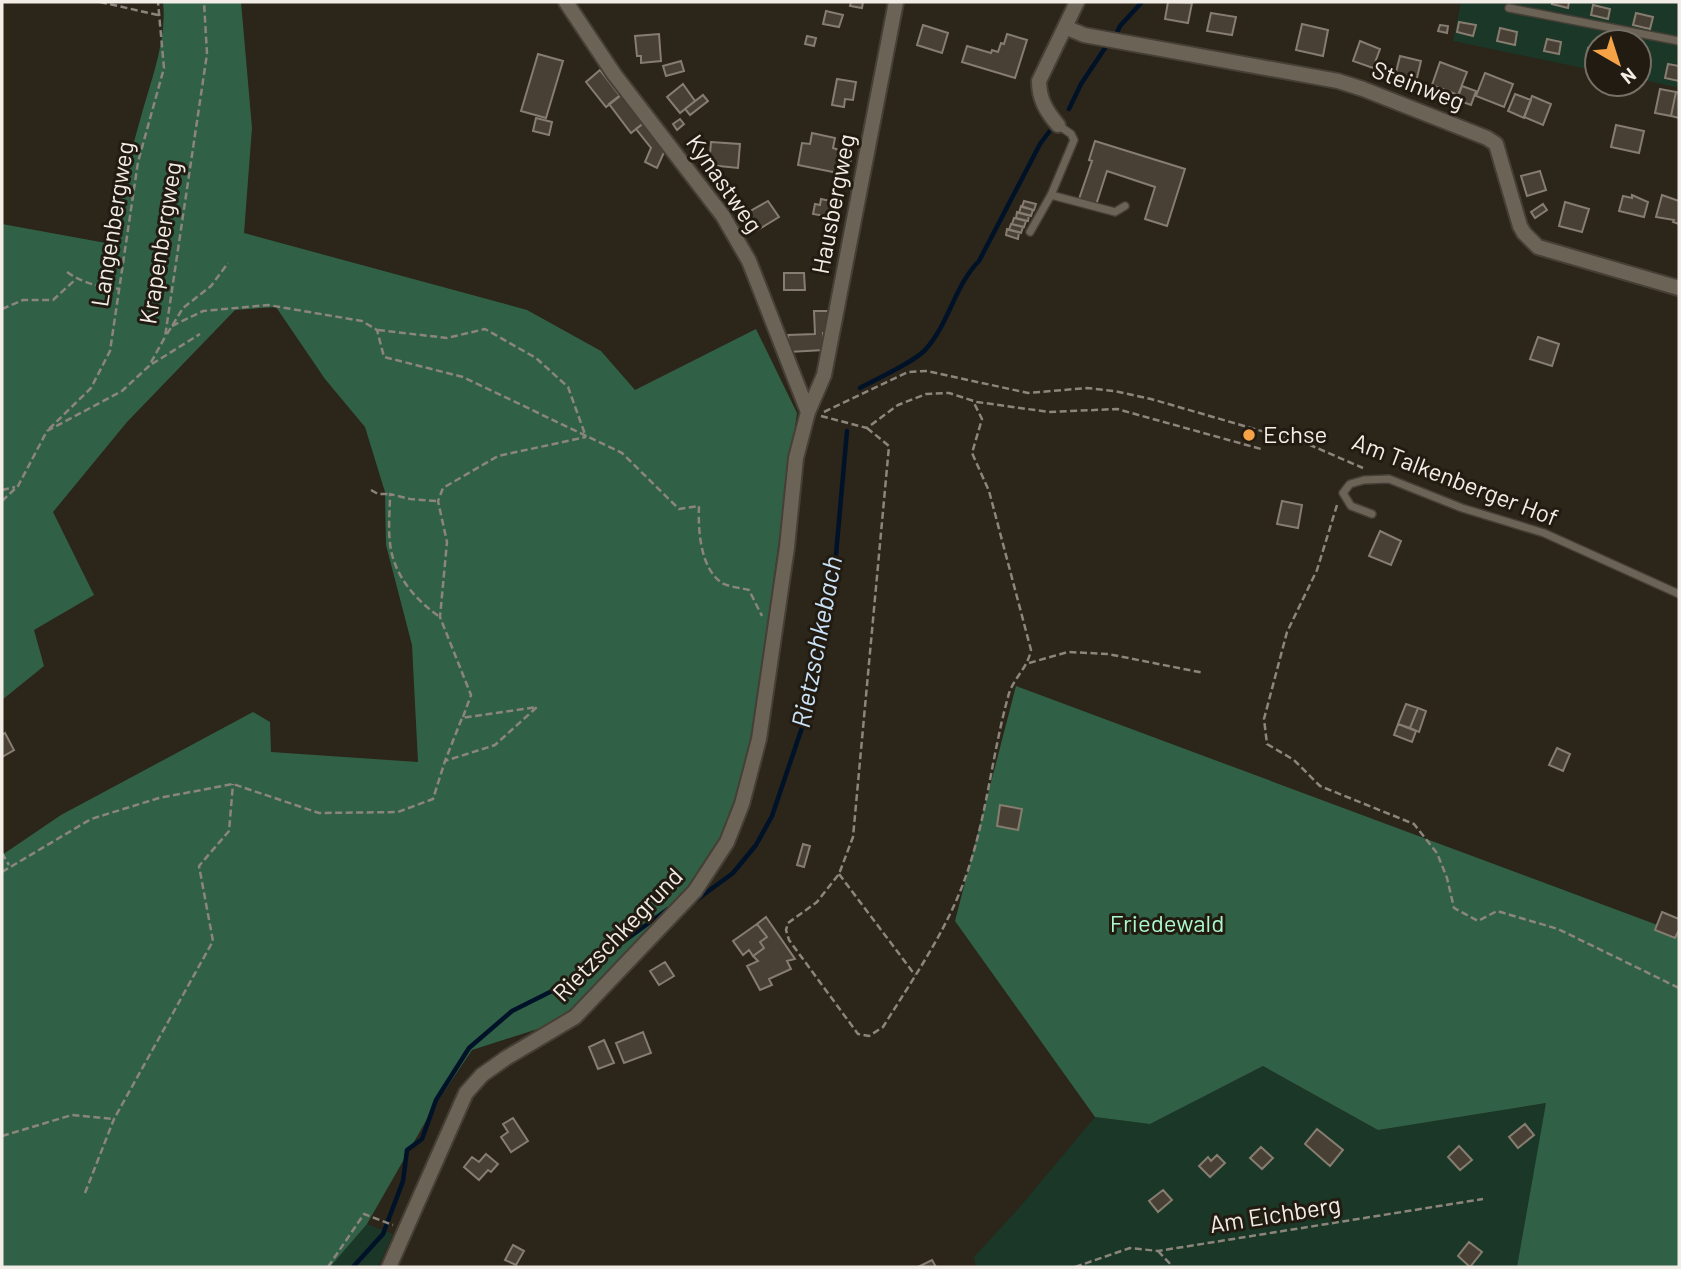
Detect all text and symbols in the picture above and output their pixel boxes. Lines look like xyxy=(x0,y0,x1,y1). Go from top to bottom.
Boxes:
north arrow xyxy=(1583,28,1653,98)
street label: Steinweg xyxy=(1368,54,1469,115)
text: N xyxy=(1617,64,1641,90)
street label: Kynastweg xyxy=(681,128,770,238)
street label: Hausbergweg xyxy=(805,131,860,276)
street label: Langenbergweg xyxy=(84,139,139,308)
street label: Krapenbergweg xyxy=(132,160,187,326)
place label: Echse xyxy=(1263,419,1327,448)
street label: Am Talkenberger Hof xyxy=(1349,426,1563,531)
marker: Echse xyxy=(1241,427,1257,443)
water label: Rietzschkebach xyxy=(784,553,847,730)
street label: Rietzschkegrund xyxy=(546,861,688,1007)
park label: Friedewald xyxy=(1110,908,1224,937)
street label: Am Eichberg xyxy=(1207,1189,1342,1238)

